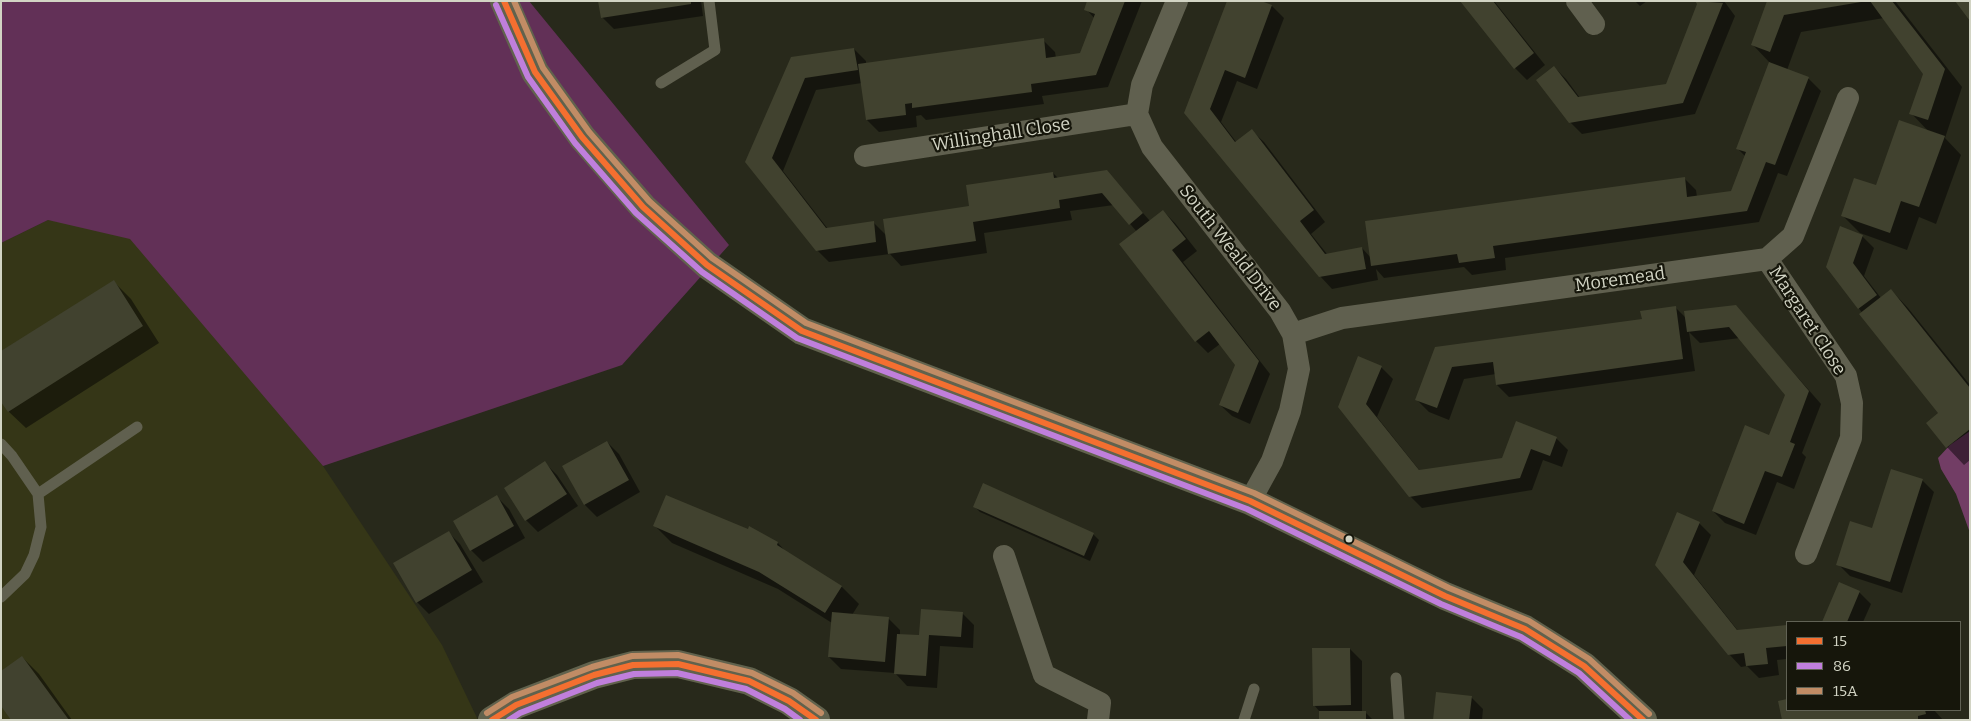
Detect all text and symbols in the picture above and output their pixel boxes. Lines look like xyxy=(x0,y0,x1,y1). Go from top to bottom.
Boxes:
street label: Willinghall Close xyxy=(930,113,1072,157)
street label: South Weald Drive xyxy=(1174,181,1286,315)
street label: Moremead xyxy=(1573,263,1667,297)
street label: Margaret Close xyxy=(1764,263,1850,379)
unlabelled marker xyxy=(1344,534,1354,544)
legend xyxy=(1786,621,1961,711)
text: 15 xyxy=(1833,632,1847,650)
text: 86 xyxy=(1833,657,1851,675)
text: 15A xyxy=(1833,682,1858,700)

